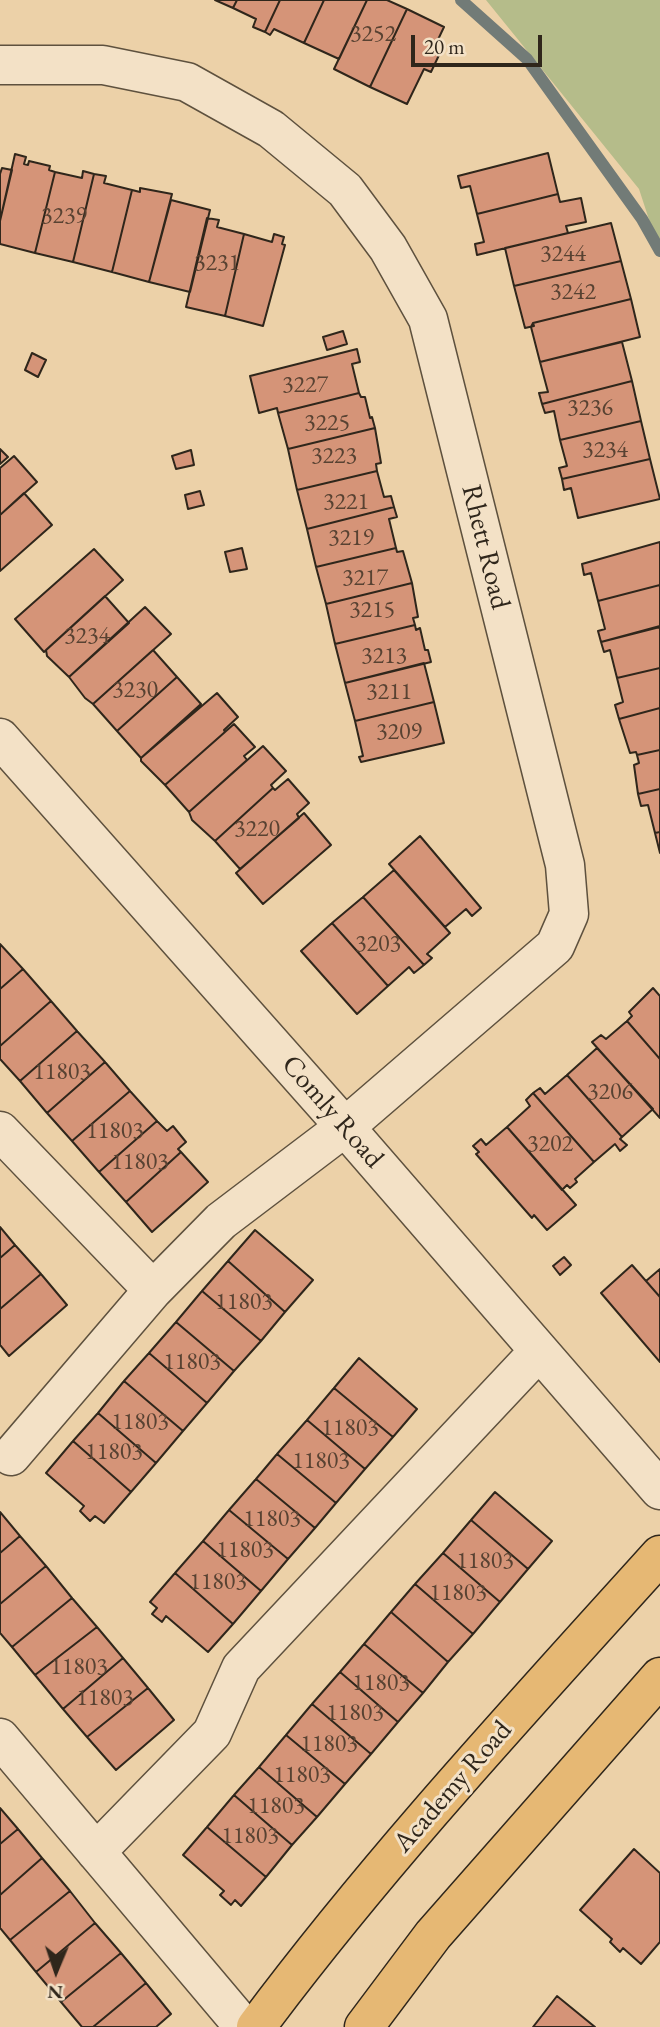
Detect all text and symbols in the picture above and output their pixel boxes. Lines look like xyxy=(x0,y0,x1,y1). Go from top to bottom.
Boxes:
house number: 3252 xyxy=(350,20,396,48)
scale bar xyxy=(415,21,546,65)
text: 20 m xyxy=(424,33,465,60)
house number: 3239 xyxy=(41,202,87,230)
house number: 3244 xyxy=(540,240,586,268)
house number: 3231 xyxy=(194,249,240,277)
house number: 3242 xyxy=(550,278,596,306)
house number: 3227 xyxy=(282,371,328,399)
house number: 3236 xyxy=(567,394,613,422)
house number: 3225 xyxy=(304,409,350,437)
house number: 3234 xyxy=(582,436,628,464)
house number: 3223 xyxy=(311,442,357,470)
street label: Rhett Road xyxy=(453,481,517,613)
house number: 3221 xyxy=(323,488,369,516)
house number: 3219 xyxy=(328,524,374,552)
house number: 3217 xyxy=(342,564,388,592)
house number: 3215 xyxy=(349,596,395,624)
house number: 3234 xyxy=(64,622,110,650)
house number: 3213 xyxy=(361,642,407,670)
house number: 3230 xyxy=(112,676,158,704)
house number: 3211 xyxy=(366,678,412,706)
house number: 3209 xyxy=(376,718,422,746)
house number: 3220 xyxy=(234,815,280,843)
house number: 3203 xyxy=(355,930,401,958)
street label: Comly Road xyxy=(274,1049,390,1175)
house number: 11803 xyxy=(33,1058,91,1086)
house number: 3206 xyxy=(587,1078,633,1106)
house number: 11803 xyxy=(86,1117,144,1145)
house number: 3202 xyxy=(527,1130,573,1158)
house number: 11803 xyxy=(111,1148,169,1176)
house number: 11803 xyxy=(215,1288,273,1316)
house number: 11803 xyxy=(163,1348,221,1376)
house number: 11803 xyxy=(111,1408,169,1436)
house number: 11803 xyxy=(321,1414,379,1442)
house number: 11803 xyxy=(85,1438,143,1466)
house number: 11803 xyxy=(292,1447,350,1475)
house number: 11803 xyxy=(243,1505,301,1533)
house number: 11803 xyxy=(216,1536,274,1564)
house number: 11803 xyxy=(456,1547,514,1575)
house number: 11803 xyxy=(189,1568,247,1596)
house number: 11803 xyxy=(429,1579,487,1607)
house number: 11803 xyxy=(50,1653,108,1681)
house number: 11803 xyxy=(352,1669,410,1697)
house number: 11803 xyxy=(76,1684,134,1712)
house number: 11803 xyxy=(326,1699,384,1727)
street label: Academy Road xyxy=(387,1714,519,1860)
house number: 11803 xyxy=(300,1730,358,1758)
house number: 11803 xyxy=(273,1761,331,1789)
house number: 11803 xyxy=(247,1792,305,1820)
house number: 11803 xyxy=(221,1822,279,1850)
north arrow xyxy=(21,1936,91,2006)
text: N xyxy=(47,1980,63,2005)

